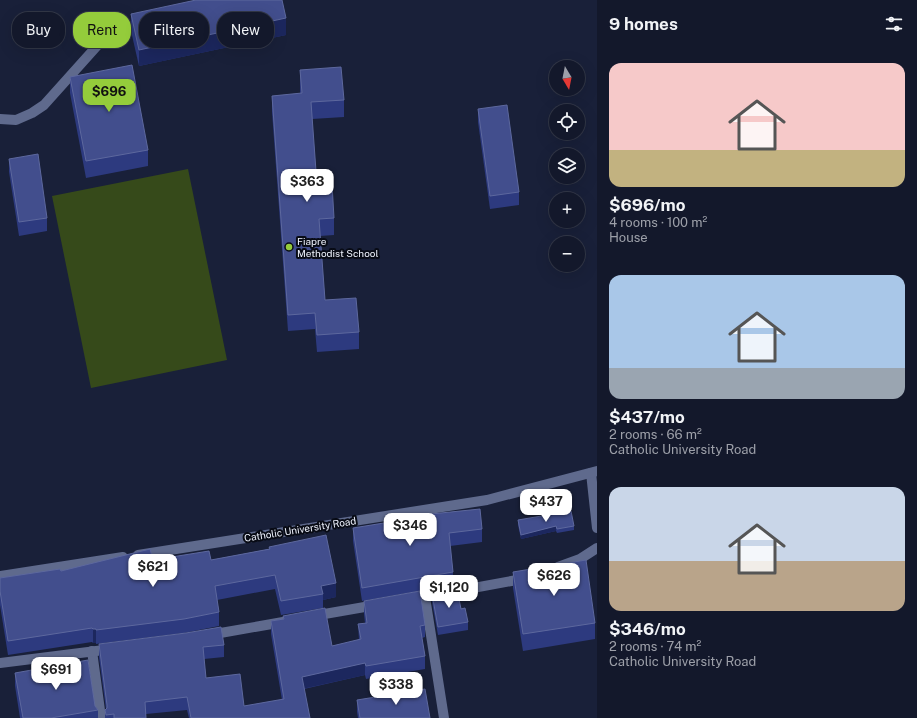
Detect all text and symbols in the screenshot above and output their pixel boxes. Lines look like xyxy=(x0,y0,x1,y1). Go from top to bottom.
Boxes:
chip: Buy xyxy=(12,12,65,48)
chip: Rent xyxy=(73,12,131,48)
chip: Filters xyxy=(139,12,209,48)
chip: New xyxy=(217,12,274,48)
icon: filters xyxy=(883,13,905,35)
text: 9 homes xyxy=(609,14,678,34)
north arrow xyxy=(549,60,585,96)
map controls xyxy=(549,60,585,272)
pin: $696 xyxy=(85,79,133,113)
text: $696 xyxy=(92,84,126,99)
icon: home xyxy=(721,89,793,161)
button: locate xyxy=(549,104,585,140)
button: layers xyxy=(549,148,585,184)
pin: $363 xyxy=(283,169,331,203)
text: $363 xyxy=(290,174,324,189)
button: + xyxy=(549,192,585,228)
text: $696/mo xyxy=(609,195,686,215)
text: 4 rooms · 100 m² xyxy=(609,215,707,230)
text: House xyxy=(609,230,648,245)
place label: Fiapre Methodist School xyxy=(297,235,378,259)
button: − xyxy=(549,236,585,272)
marker: Fiapre Methodist School xyxy=(284,242,294,252)
icon: home xyxy=(721,301,793,373)
text: $437/mo xyxy=(609,407,685,427)
text: 2 rooms · 66 m² xyxy=(609,427,702,442)
text: Catholic University Road xyxy=(609,442,756,457)
pin: $437 xyxy=(522,489,570,523)
text: $437 xyxy=(529,494,563,509)
pin: $346 xyxy=(386,513,434,547)
icon: home xyxy=(721,513,793,585)
street label: Catholic University Road xyxy=(243,514,357,544)
text: $346 xyxy=(393,518,427,533)
pin: $621 xyxy=(129,554,177,588)
text: $621 xyxy=(137,559,169,574)
pin: $626 xyxy=(530,563,578,597)
text: $626 xyxy=(537,568,571,583)
pin: $1,120 xyxy=(416,575,482,609)
text: $1,120 xyxy=(429,580,469,595)
text: $346/mo xyxy=(609,619,686,639)
text: 2 rooms · 74 m² xyxy=(609,639,701,654)
text: Catholic University Road xyxy=(609,654,756,669)
pin: $691 xyxy=(32,657,80,691)
text: $691 xyxy=(40,662,72,677)
pin: $338 xyxy=(372,672,420,706)
text: $338 xyxy=(379,677,413,692)

